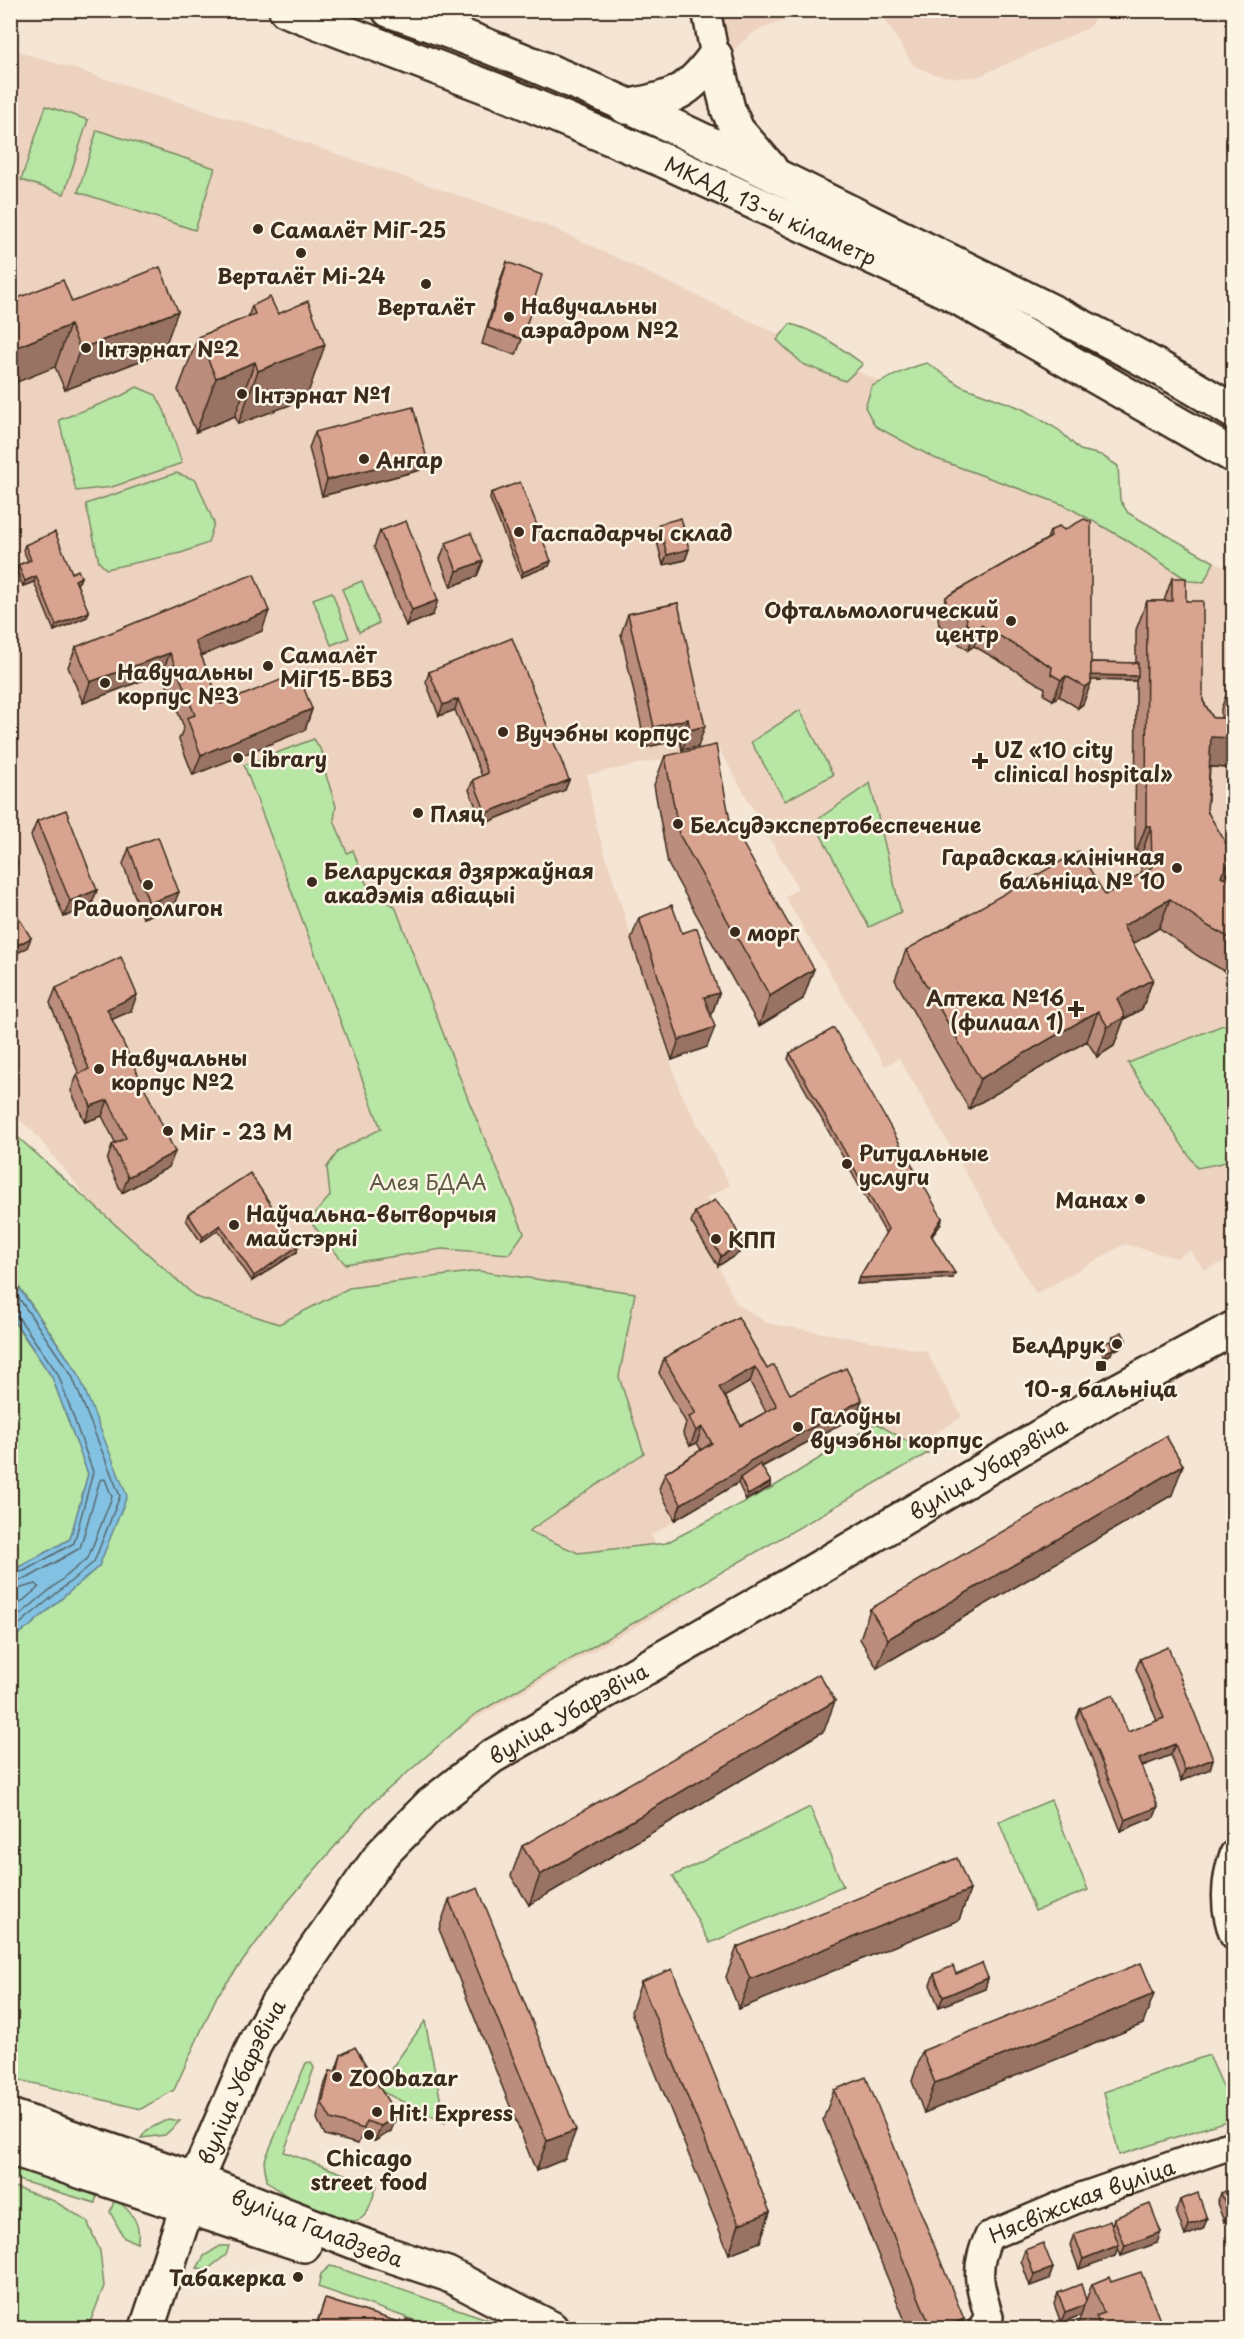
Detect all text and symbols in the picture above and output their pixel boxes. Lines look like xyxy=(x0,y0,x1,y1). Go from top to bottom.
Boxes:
street label: МКАД, 13-ы кіламетр xyxy=(660,147,882,273)
place label: Самалёт МіГ-25 xyxy=(270,213,446,245)
marker: Самалёт МіГ-25 xyxy=(251,222,265,236)
marker: Верталёт Мі-24 xyxy=(294,246,308,260)
place label: Верталёт Мі-24 xyxy=(217,259,385,291)
marker: Верталёт xyxy=(419,277,433,291)
place label: Навучальны аэрадром №2 xyxy=(521,289,679,345)
place label: Верталёт xyxy=(377,290,476,322)
marker: Навучальны аэрадром №2 xyxy=(502,310,516,324)
place label: Інтэрнат №2 xyxy=(98,332,239,364)
marker: Інтэрнат №2 xyxy=(79,341,93,355)
place label: Інтэрнат №1 xyxy=(254,378,390,410)
marker: Інтэрнат №1 xyxy=(235,387,249,401)
place label: Ангар xyxy=(375,443,443,475)
marker: Ангар xyxy=(357,452,371,466)
place label: Гаспадарчы склад xyxy=(531,516,733,548)
marker: Гаспадарчы склад xyxy=(512,525,526,539)
place label: Офтальмологический центр xyxy=(764,593,999,649)
marker: Офтальмологический центр xyxy=(1004,614,1018,628)
place label: Самалёт МіГ15-ВБЗ xyxy=(280,638,393,694)
place label: Навучальны корпус №3 xyxy=(117,655,253,711)
marker: Самалёт МіГ15-ВБЗ xyxy=(261,659,275,673)
marker: Навучальны корпус №3 xyxy=(98,676,112,690)
place label: Вучэбны корпус xyxy=(515,716,690,748)
marker: Вучэбны корпус xyxy=(496,725,510,739)
place label: UZ «10 city clinical hospital» xyxy=(994,733,1173,789)
place label: Library xyxy=(250,742,327,774)
marker: Library xyxy=(231,751,245,765)
marker: UZ «10 city clinical hospital» xyxy=(971,752,989,770)
place label: Пляц xyxy=(430,797,485,829)
marker: Пляц xyxy=(411,806,425,820)
place label: Белсудэкспертобеспечение xyxy=(690,808,981,840)
marker: Белсудэкспертобеспечение xyxy=(671,817,685,831)
place label: Гарадская клінічная бальніца № 10 xyxy=(942,840,1165,896)
place label: Беларуская дзяржаўная акадэмія авіацыі xyxy=(324,854,594,910)
marker: Гарадская клінічная бальніца № 10 xyxy=(1170,861,1184,875)
marker: Беларуская дзяржаўная акадэмія авіацыі xyxy=(305,875,319,889)
marker: Радиополигон xyxy=(141,878,155,892)
place label: Радиополигон xyxy=(73,891,223,923)
place label: морг xyxy=(747,916,800,948)
marker: морг xyxy=(728,925,742,939)
place label: Аптека №16 (филиал 1) xyxy=(926,981,1064,1037)
marker: Аптека №16 (филиал 1) xyxy=(1069,1002,1083,1016)
place label: Навучальны корпус №2 xyxy=(111,1041,247,1097)
marker: Навучальны корпус №2 xyxy=(92,1062,106,1076)
place label: Міг - 23 М xyxy=(180,1115,292,1147)
marker: Міг - 23 М xyxy=(161,1124,175,1138)
place label: Ритуальные услуги xyxy=(859,1136,989,1192)
marker: Ритуальные услуги xyxy=(840,1157,854,1171)
park label: Алея БДАА xyxy=(369,1165,487,1197)
place label: Манах xyxy=(1055,1183,1128,1215)
marker: Манах xyxy=(1133,1192,1147,1206)
place label: Наўчальна-вытворчыя майстэрні xyxy=(246,1197,497,1253)
marker: Наўчальна-вытворчыя майстэрні xyxy=(227,1218,241,1232)
place label: КПП xyxy=(728,1223,776,1255)
marker: КПП xyxy=(709,1232,723,1246)
place label: БелДрук xyxy=(1011,1328,1106,1360)
marker: БелДрук xyxy=(1110,1337,1124,1351)
marker: 10-я бальніца xyxy=(1094,1359,1108,1373)
place label: 10-я бальніца xyxy=(1024,1372,1178,1404)
place label: Галоўны вучэбны корпус xyxy=(810,1399,983,1455)
street label: вуліца Убарэвіча xyxy=(903,1408,1073,1527)
marker: Галоўны вучэбны корпус xyxy=(791,1420,805,1434)
street label: вуліца Убарэвіча xyxy=(482,1654,654,1771)
street label: вуліца Убарэвіча xyxy=(189,1993,293,2169)
place label: ZOObazar xyxy=(349,2061,458,2093)
marker: ZOObazar xyxy=(330,2070,344,2084)
place label: Hit! Express xyxy=(389,2096,513,2128)
marker: Hit! Express xyxy=(370,2105,384,2119)
marker: Chicago street food xyxy=(362,2128,376,2142)
place label: Chicago street food xyxy=(311,2141,427,2197)
street label: Нясвіжская вуліца xyxy=(983,2150,1179,2251)
street label: вуліца Галадзеда xyxy=(227,2179,407,2274)
place label: Табакерка xyxy=(169,2261,286,2293)
marker: Табакерка xyxy=(291,2270,305,2284)

